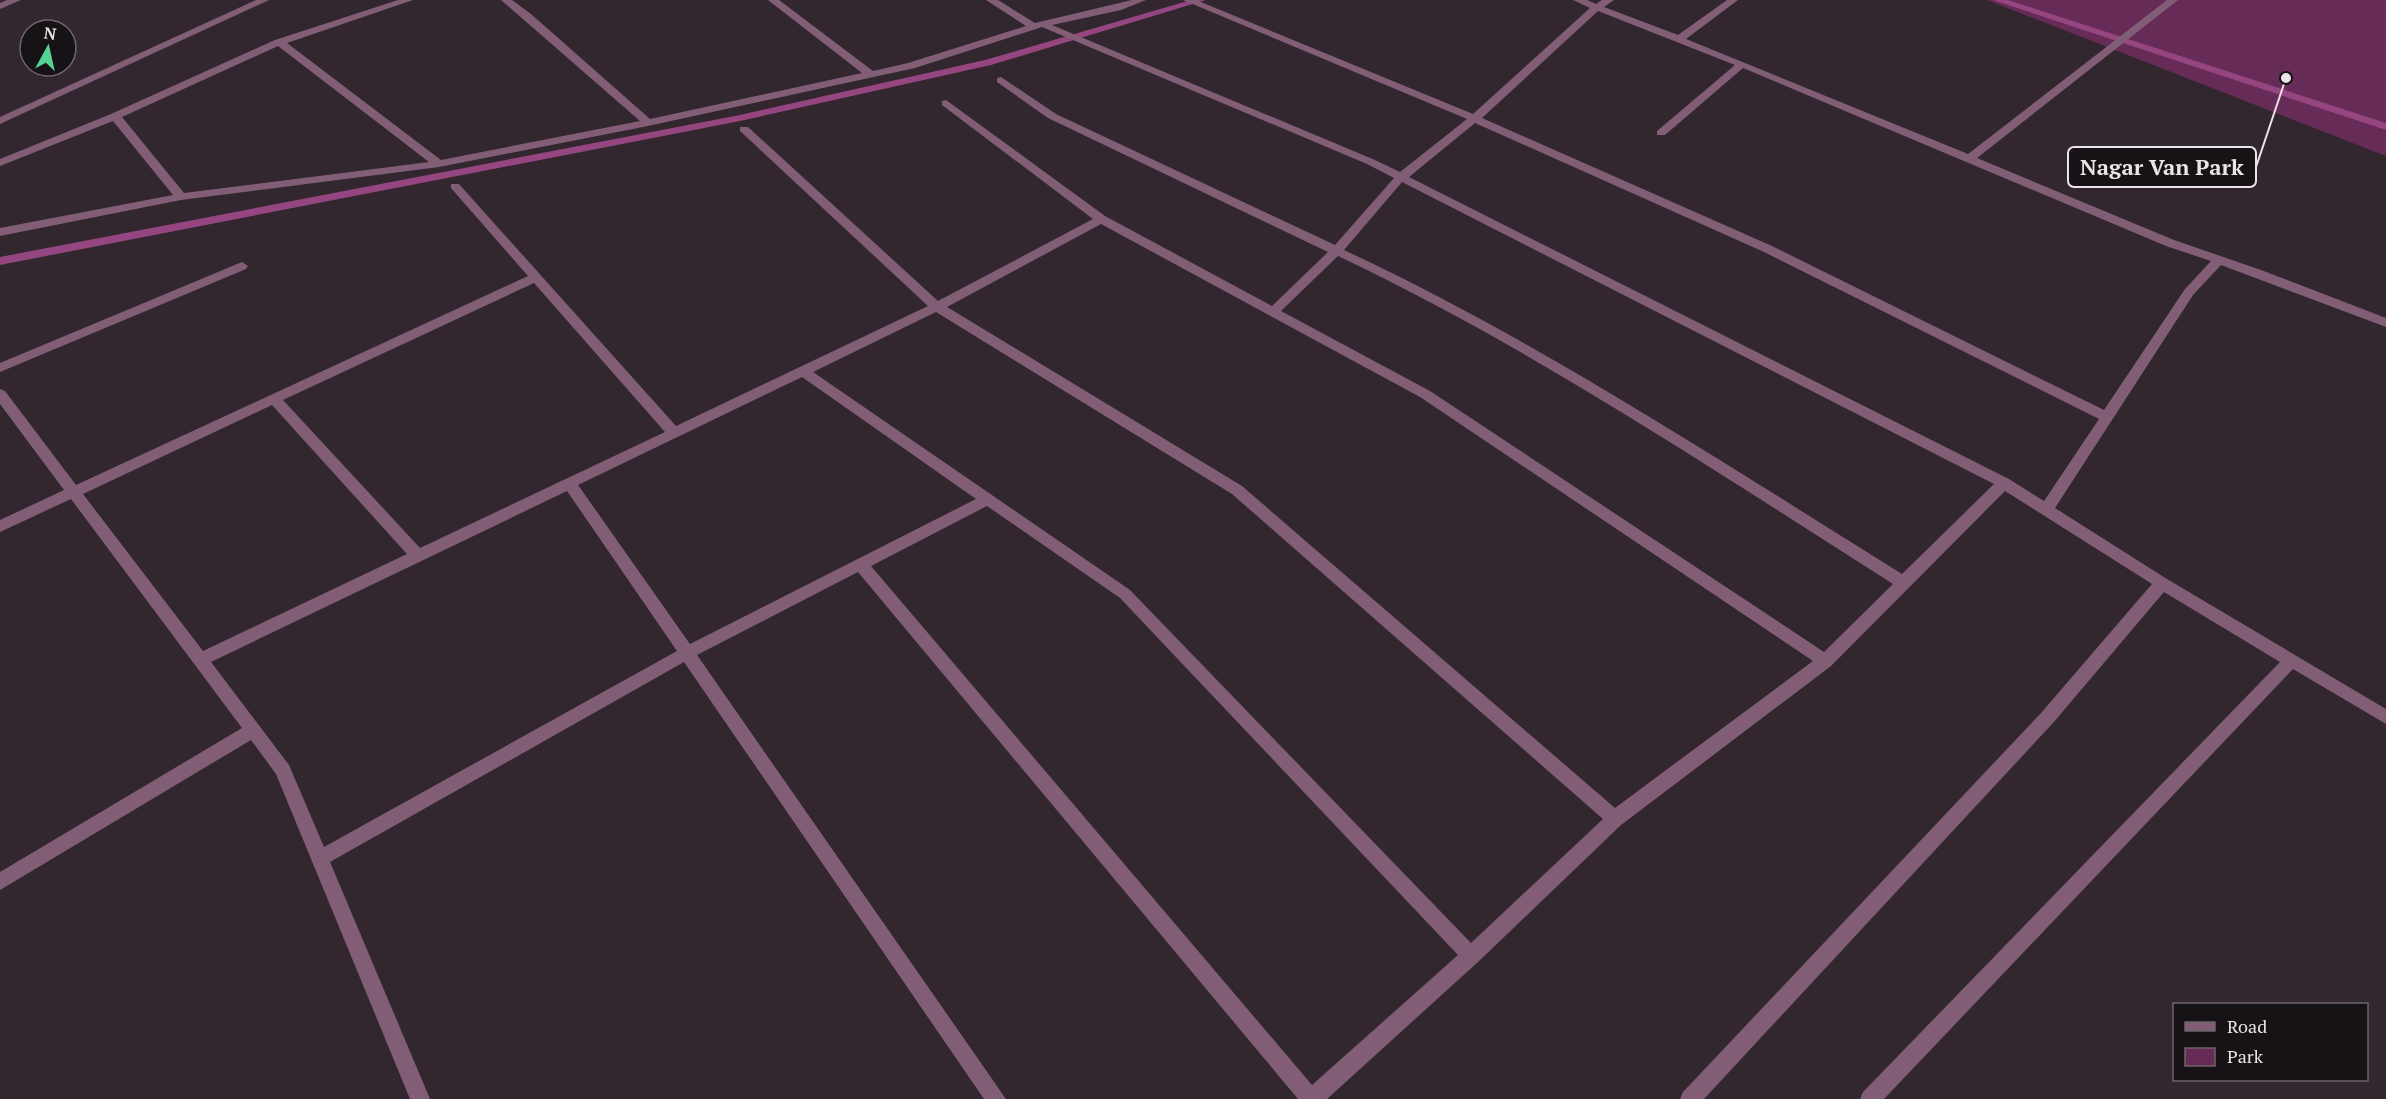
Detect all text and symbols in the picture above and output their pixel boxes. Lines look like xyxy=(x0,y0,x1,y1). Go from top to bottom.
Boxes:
north arrow xyxy=(18,18,78,78)
text: N xyxy=(43,21,58,45)
callout: Nagar Van Park xyxy=(2068,147,2256,187)
text: Nagar Van Park xyxy=(2080,152,2244,181)
legend xyxy=(2173,1003,2368,1081)
text: Road xyxy=(2227,1014,2267,1038)
text: Park xyxy=(2227,1044,2264,1068)

